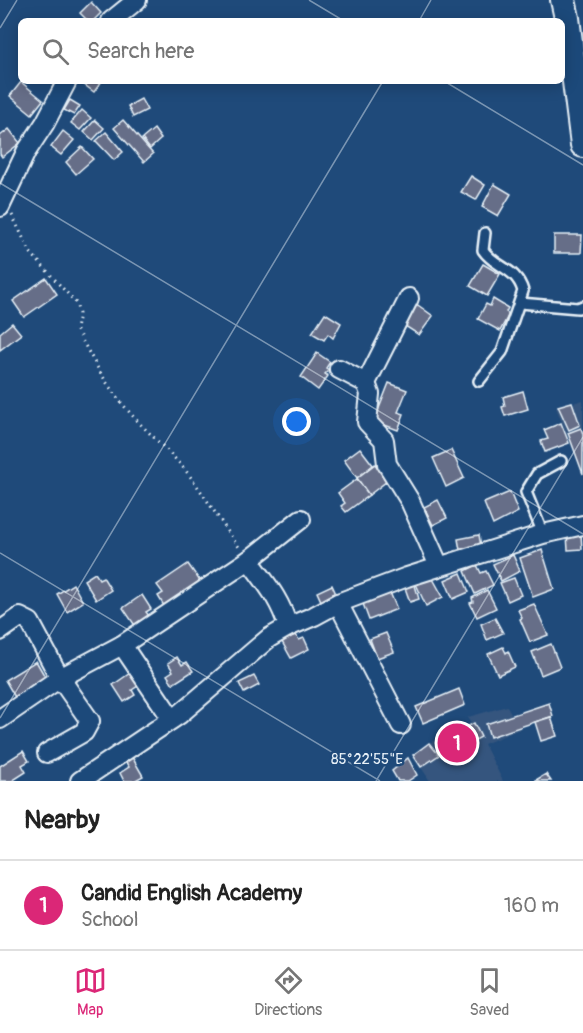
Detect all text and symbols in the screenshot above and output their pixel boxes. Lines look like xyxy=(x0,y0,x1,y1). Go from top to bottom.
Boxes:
search box xyxy=(18,18,565,84)
icon: search xyxy=(39,35,72,68)
text: Search here xyxy=(87,37,194,65)
your location xyxy=(282,407,311,436)
pin: 1 xyxy=(438,720,476,766)
text: 85°22'55"E xyxy=(331,750,403,769)
text: Nearby xyxy=(24,804,100,836)
text: Candid English Academy xyxy=(81,879,302,907)
text: 1 xyxy=(40,893,47,918)
text: 160 m xyxy=(504,893,559,918)
text: School xyxy=(81,907,138,932)
tab: Map xyxy=(74,964,107,1020)
tab: Directions xyxy=(254,964,322,1020)
tab: Saved xyxy=(470,964,509,1020)

